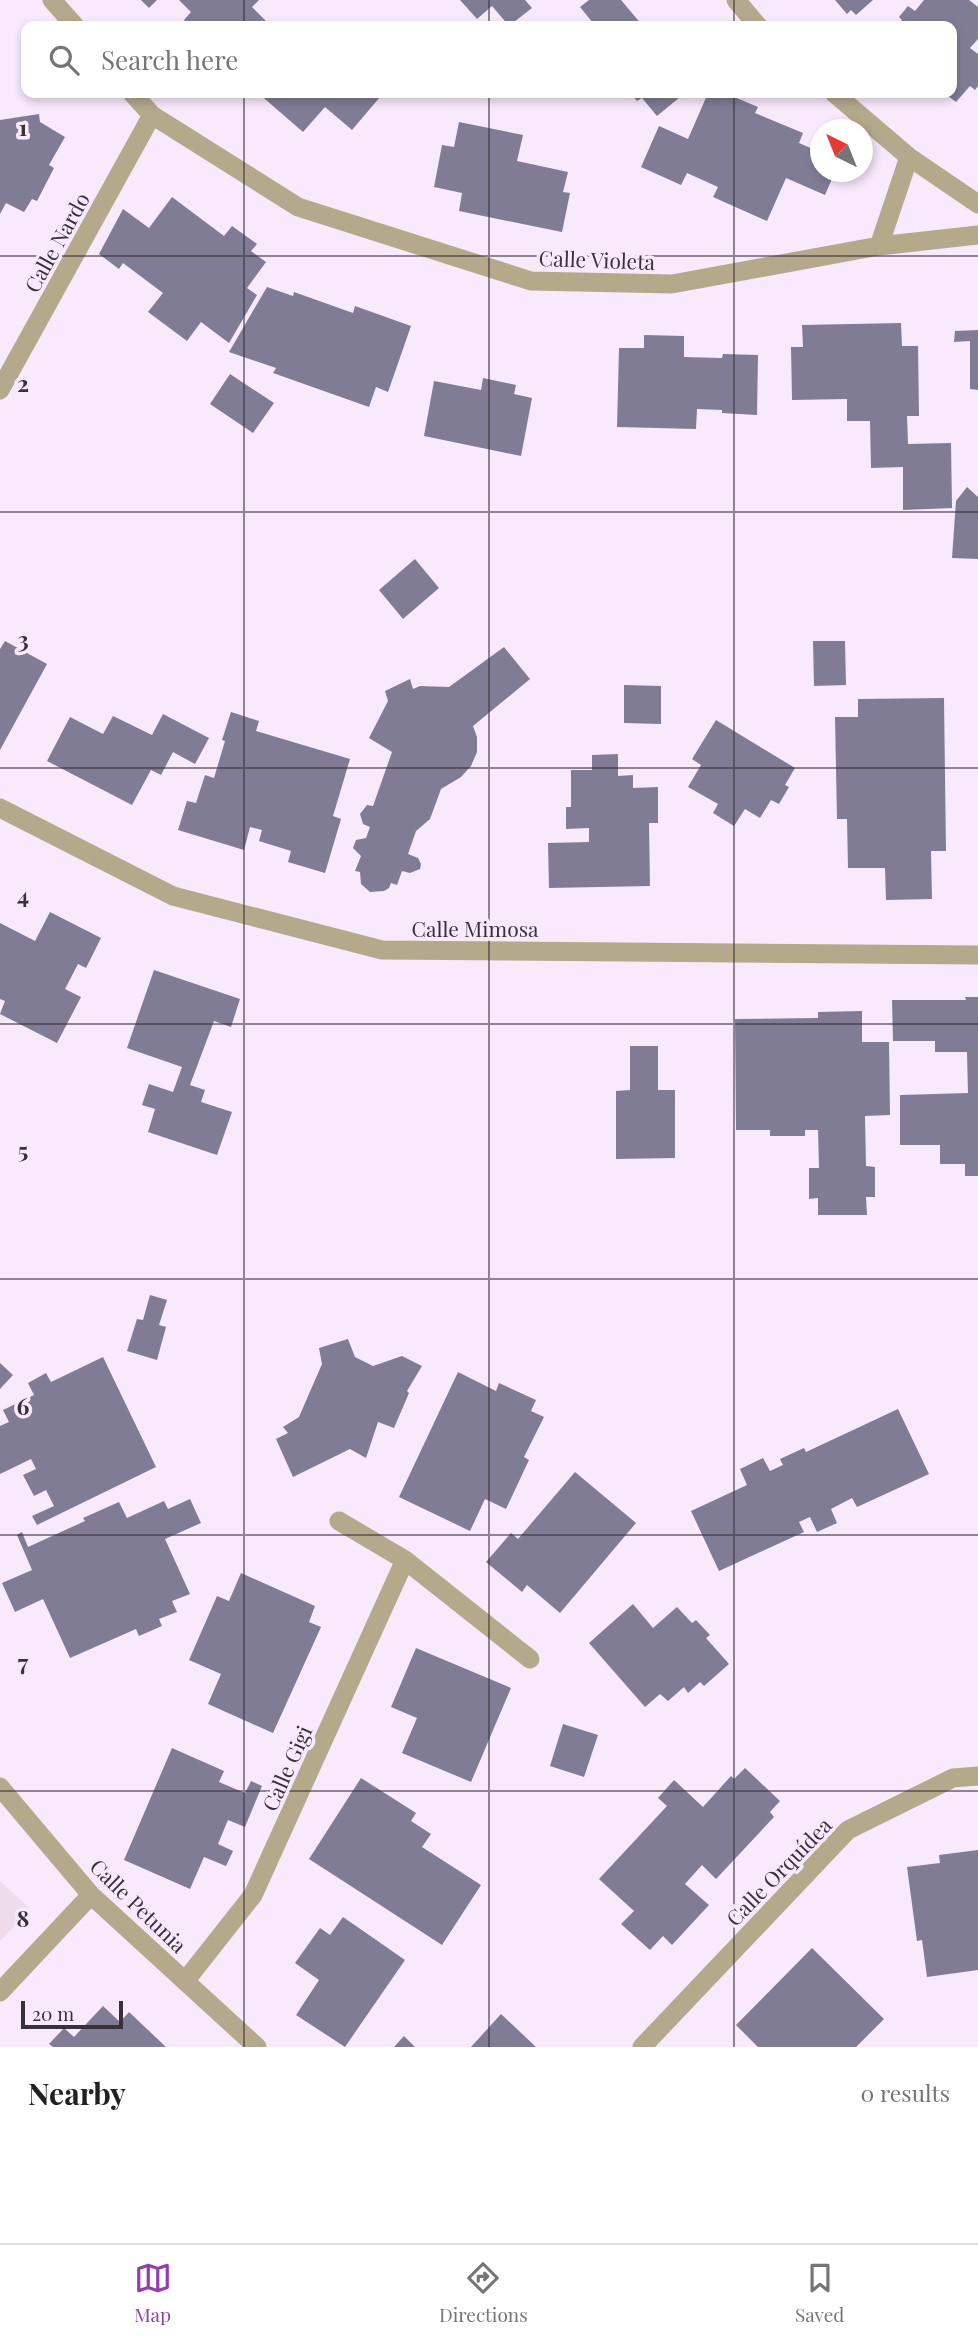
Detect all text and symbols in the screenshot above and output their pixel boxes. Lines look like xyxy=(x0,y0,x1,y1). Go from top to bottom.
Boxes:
search box xyxy=(21,21,957,98)
icon: search xyxy=(45,41,83,79)
text: Search here xyxy=(101,42,238,77)
text: 1 xyxy=(19,111,28,142)
north arrow xyxy=(810,119,873,182)
street label: Calle Nardo xyxy=(17,187,95,297)
street label: Calle Violeta xyxy=(538,243,656,275)
text: 2 xyxy=(17,367,29,398)
text: 3 xyxy=(17,623,29,654)
text: 4 xyxy=(17,879,29,910)
street label: Calle Mimosa xyxy=(411,914,539,942)
text: 5 xyxy=(18,1134,28,1165)
text: 6 xyxy=(17,1390,30,1421)
text: 7 xyxy=(18,1646,29,1677)
street label: Calle Gigi xyxy=(255,1721,317,1815)
street label: Calle Orquídea xyxy=(719,1810,837,1931)
street label: Calle Petunia xyxy=(85,1852,194,1959)
text: 8 xyxy=(17,1902,29,1933)
scale bar xyxy=(21,1998,122,2030)
text: 20 m xyxy=(32,2000,74,2026)
text: Nearby xyxy=(28,2073,126,2113)
text: 0 results xyxy=(860,2077,950,2108)
tab: Map xyxy=(134,2259,172,2327)
tab: Directions xyxy=(439,2259,528,2327)
tab: Saved xyxy=(795,2259,844,2327)

